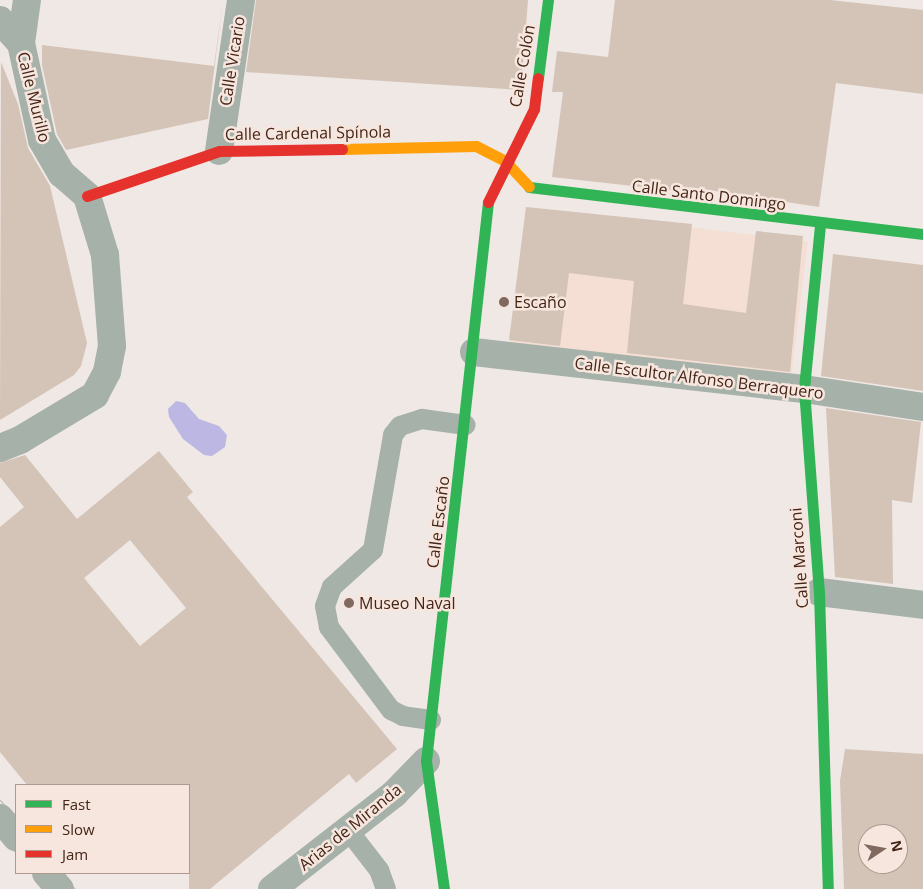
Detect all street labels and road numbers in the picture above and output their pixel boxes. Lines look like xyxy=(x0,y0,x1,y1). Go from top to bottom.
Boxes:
street label: Calle Vicario xyxy=(215,15,249,107)
street label: Calle Colón xyxy=(505,23,539,109)
street label: Calle Murillo xyxy=(13,50,55,144)
street label: Calle Cardenal Spínola xyxy=(225,122,391,144)
street label: Calle Santo Domingo xyxy=(631,176,787,214)
street label: Calle Escultor Alfonso Berraquero xyxy=(573,353,825,403)
street label: Calle Escaño xyxy=(423,475,453,569)
street label: Calle Marconi xyxy=(786,507,812,609)
street label: Arias de Miranda xyxy=(295,780,405,874)

